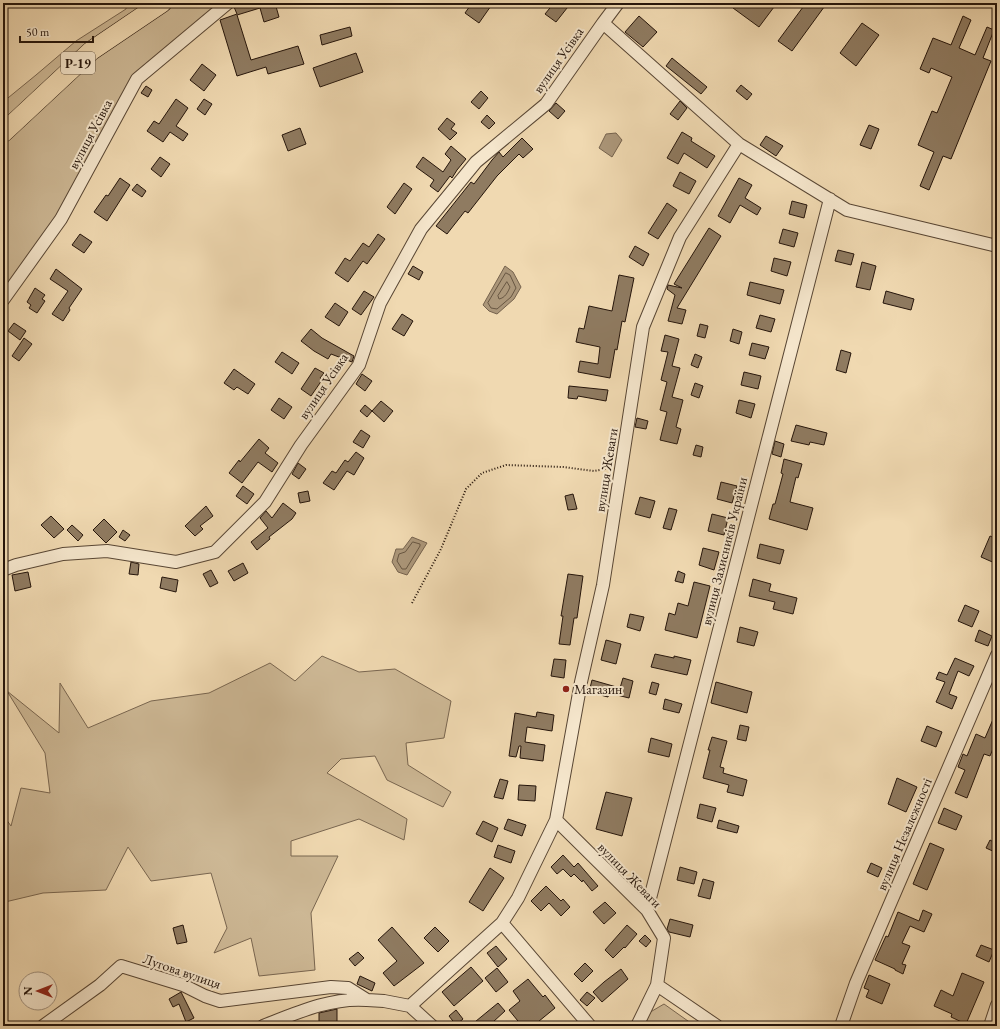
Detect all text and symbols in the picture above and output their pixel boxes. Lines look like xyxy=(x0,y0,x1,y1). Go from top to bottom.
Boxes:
scale bar xyxy=(20,18,93,44)
street label: вулиця Усівка xyxy=(529,23,588,97)
text: 50 m xyxy=(26,24,50,40)
road number: Р-19 xyxy=(61,52,95,74)
street label: вулиця Усівка xyxy=(64,96,116,172)
street label: вулиця Усівка xyxy=(294,349,352,423)
street label: вулиця Жеваги xyxy=(590,426,622,513)
street label: вулиця Захисників України xyxy=(697,474,751,627)
place label: Магазин xyxy=(574,680,622,698)
marker: Магазин xyxy=(561,684,571,694)
street label: вулиця Незалежності xyxy=(872,774,936,893)
street label: вулиця Жеваги xyxy=(594,838,666,912)
street label: Лугова вулиця xyxy=(141,949,223,993)
north arrow xyxy=(18,971,58,1011)
text: N xyxy=(21,986,35,995)

